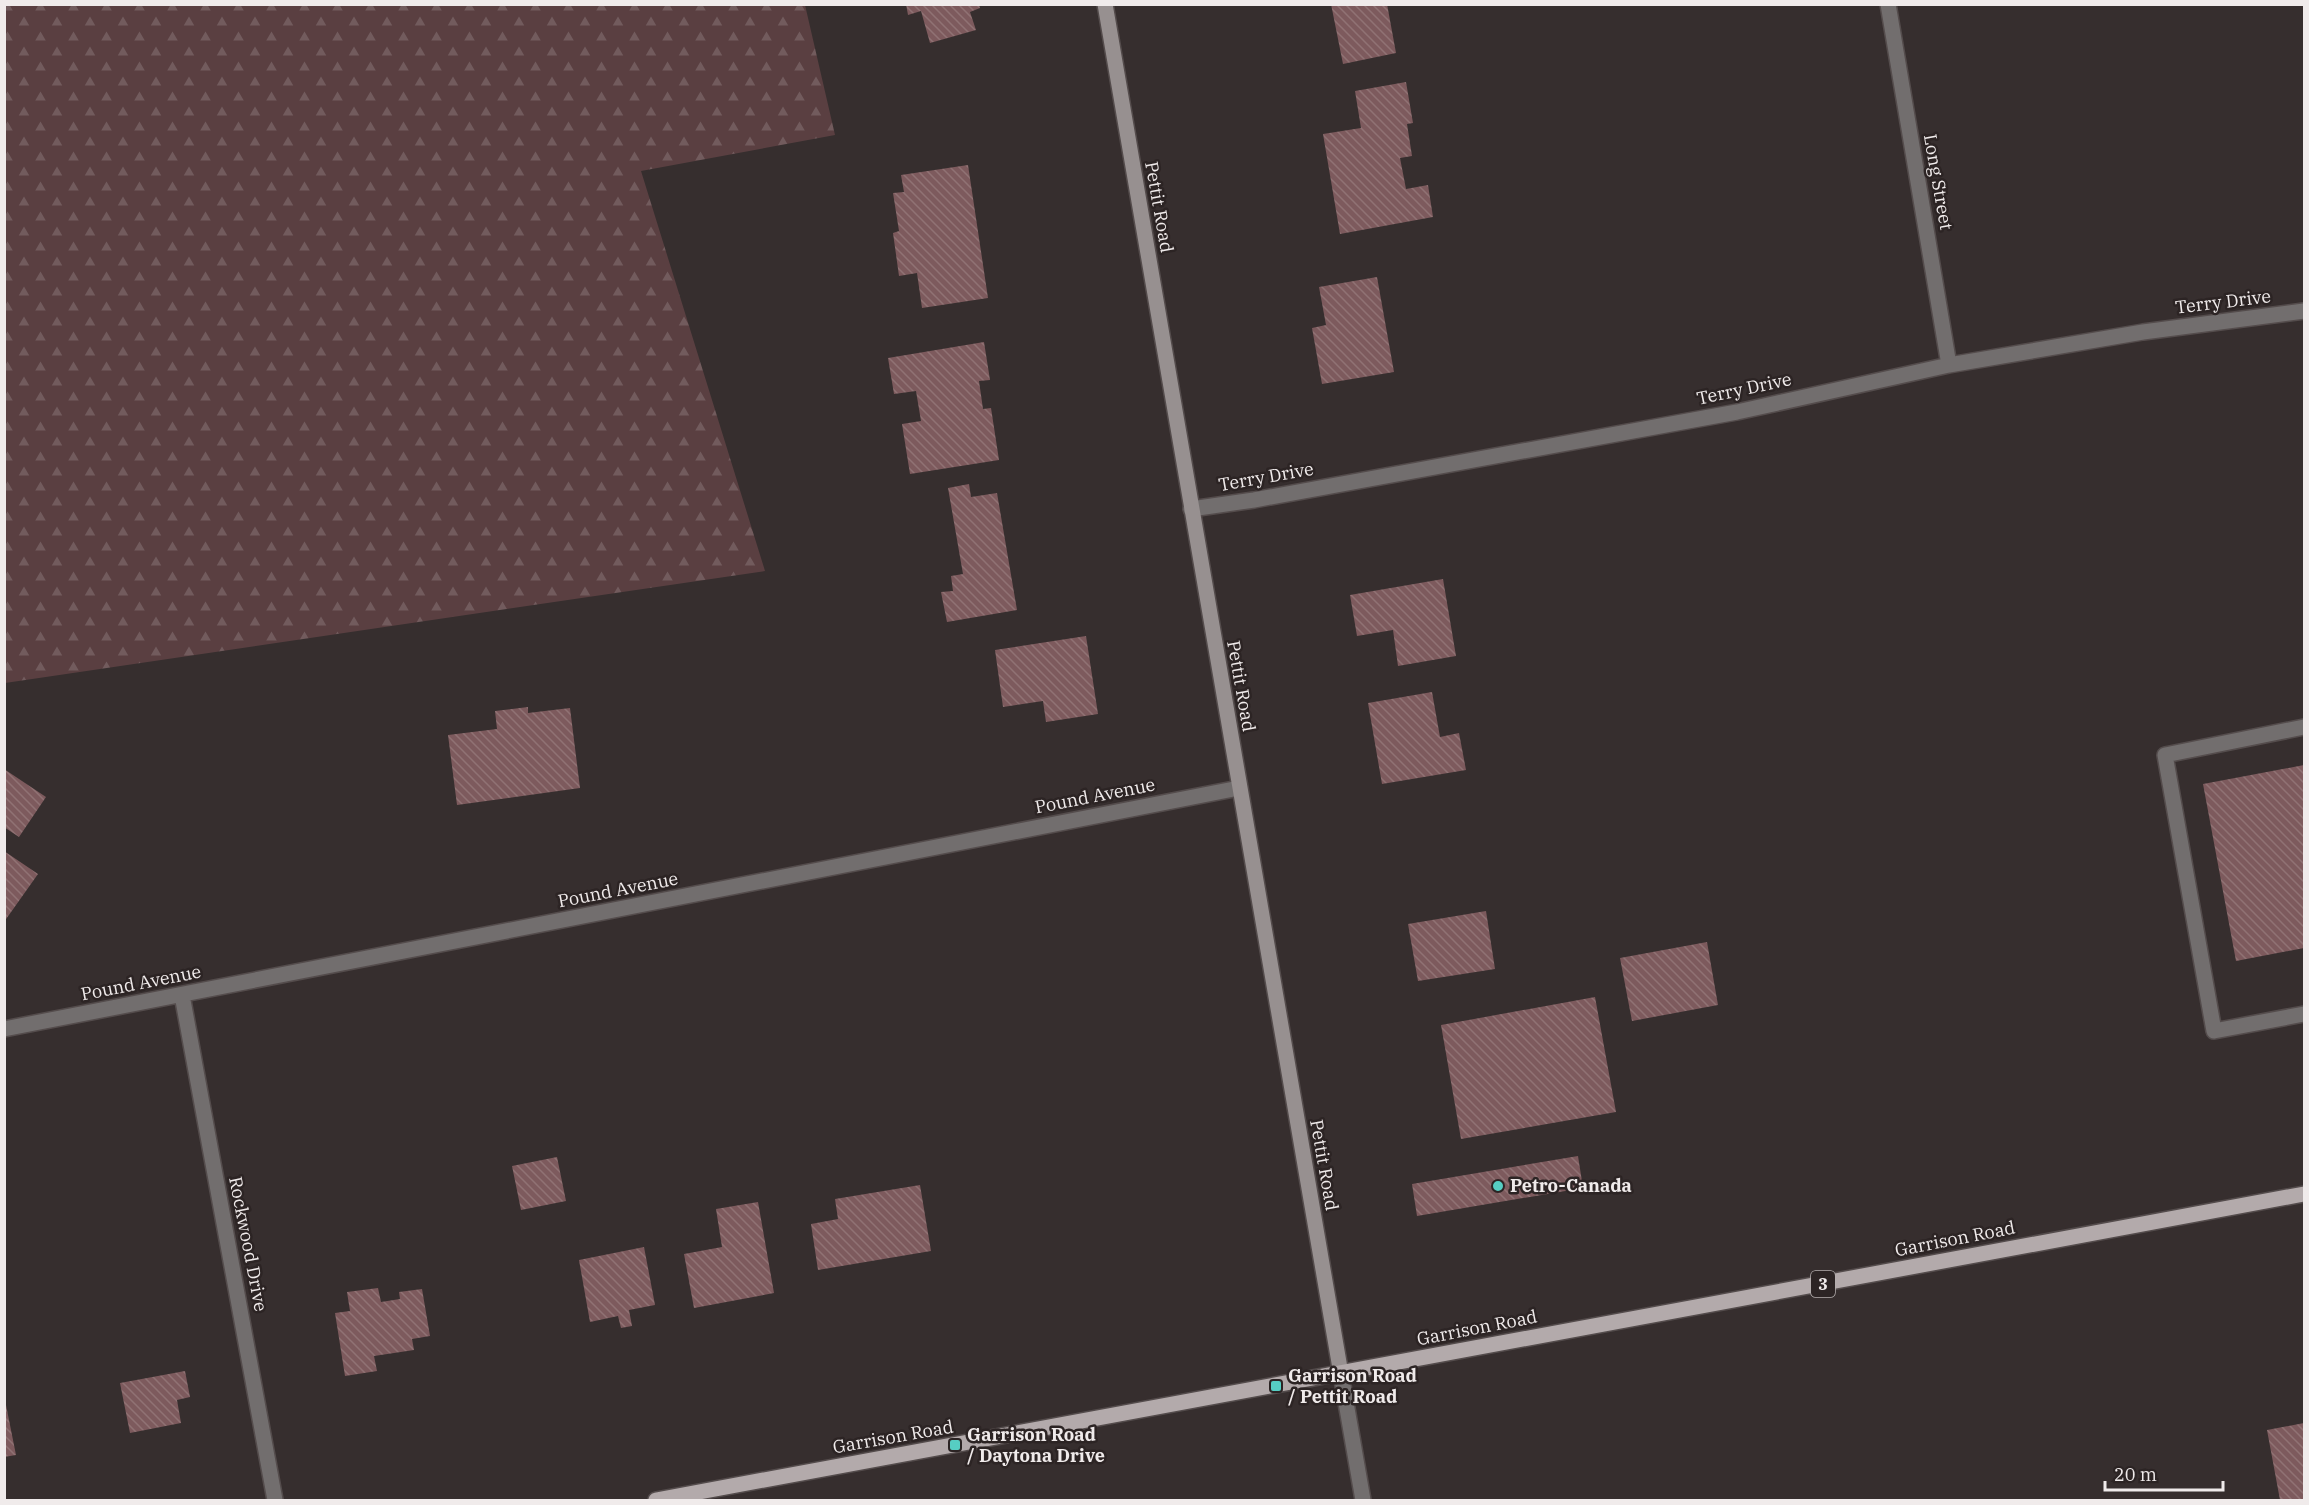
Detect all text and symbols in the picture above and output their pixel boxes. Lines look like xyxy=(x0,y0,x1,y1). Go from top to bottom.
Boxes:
street label: Long Street xyxy=(1919,132,1958,232)
street label: Pettit Road xyxy=(1140,160,1179,254)
street label: Terry Drive xyxy=(2174,284,2272,319)
street label: Terry Drive xyxy=(1694,367,1793,410)
street label: Terry Drive xyxy=(1216,457,1315,496)
street label: Pettit Road xyxy=(1222,639,1261,733)
street label: Pound Avenue xyxy=(1033,773,1157,818)
street label: Pound Avenue xyxy=(556,867,680,912)
street label: Pound Avenue xyxy=(79,960,203,1005)
street label: Pettit Road xyxy=(1305,1118,1344,1212)
street label: Rockwood Drive xyxy=(224,1174,273,1313)
place label: Petro-Canada xyxy=(1510,1174,1632,1197)
marker: Petro-Canada xyxy=(1491,1179,1505,1193)
street label: Garrison Road xyxy=(1893,1216,2017,1261)
road number: 3 xyxy=(1811,1271,1835,1297)
street label: Garrison Road xyxy=(1415,1305,1539,1350)
place label: Garrison Road / Pettit Road xyxy=(1288,1364,1417,1408)
marker: Garrison Road / Pettit Road xyxy=(1269,1379,1283,1393)
street label: Garrison Road xyxy=(831,1415,955,1458)
place label: Garrison Road / Daytona Drive xyxy=(967,1423,1105,1467)
marker: Garrison Road / Daytona Drive xyxy=(948,1438,962,1452)
scale bar xyxy=(2105,1454,2224,1492)
text: 20 m xyxy=(2114,1463,2157,1486)

